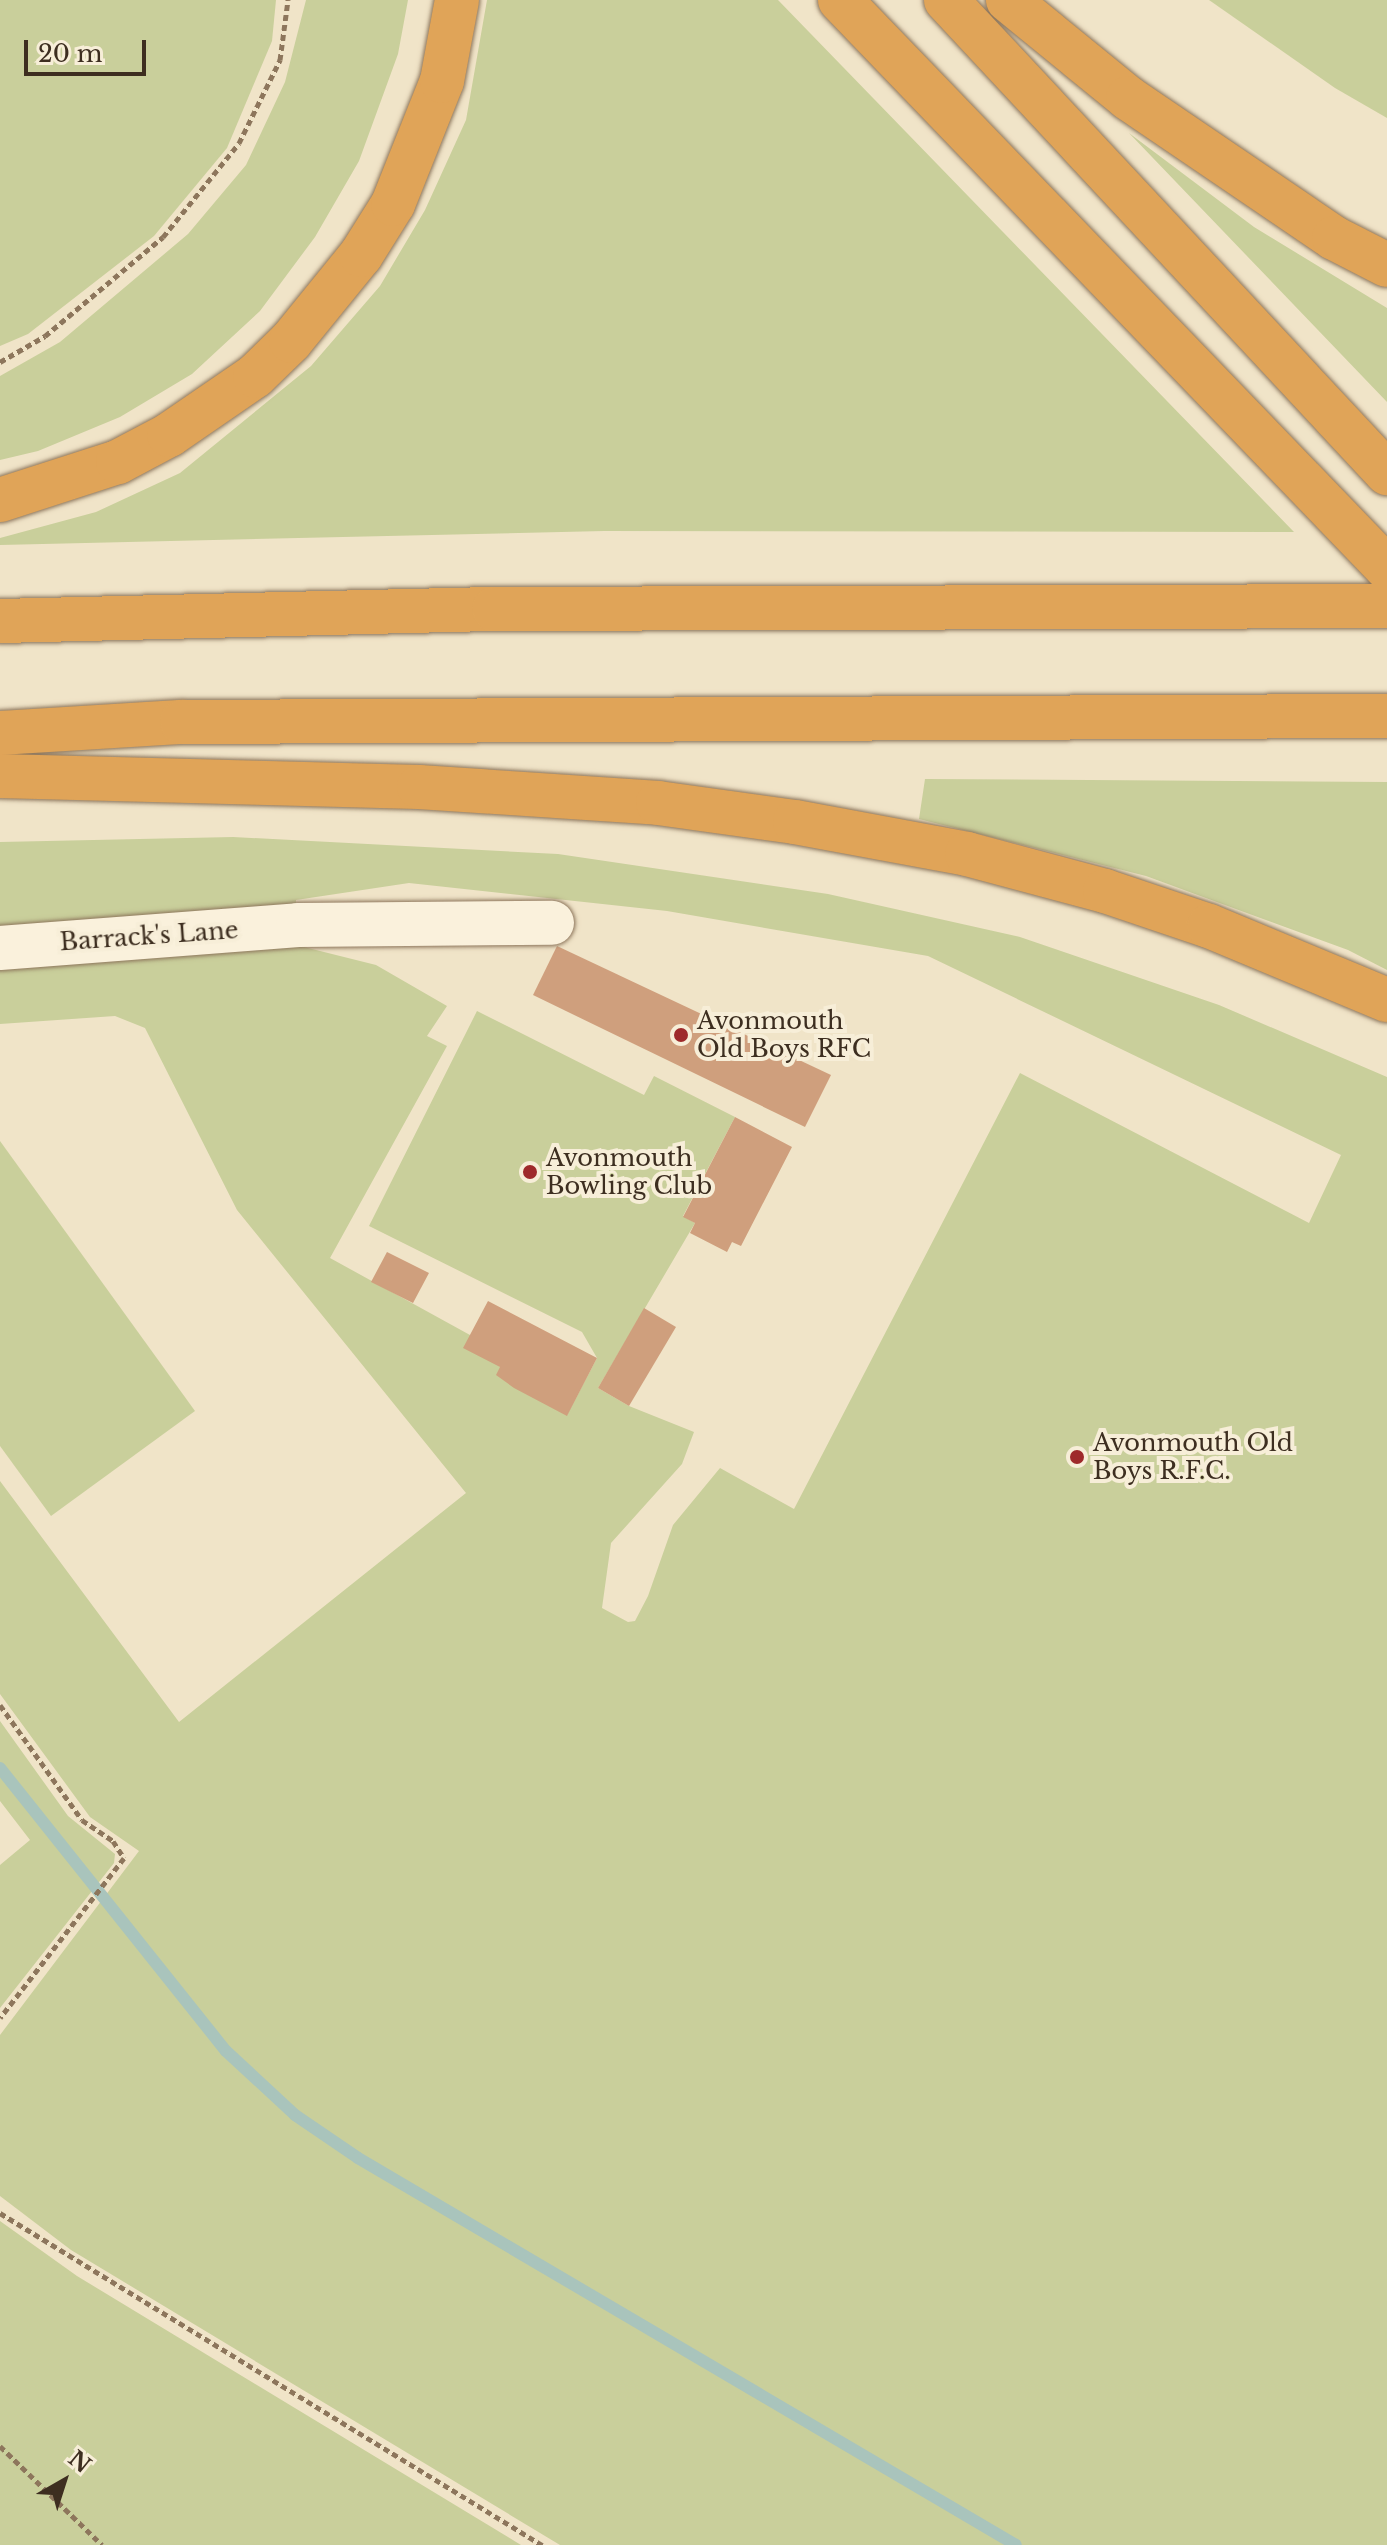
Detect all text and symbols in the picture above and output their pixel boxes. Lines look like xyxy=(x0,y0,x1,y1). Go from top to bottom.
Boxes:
scale bar xyxy=(28,24,150,74)
text: 20 m xyxy=(38,39,103,68)
street label: Barrack's Lane xyxy=(59,915,239,957)
place label: Avonmouth Old Boys RFC xyxy=(697,1007,871,1063)
marker: Avonmouth Old Boys RFC xyxy=(672,1026,690,1044)
place label: Avonmouth Bowling Club xyxy=(546,1144,713,1200)
marker: Avonmouth Bowling Club xyxy=(521,1163,539,1181)
place label: Avonmouth Old Boys R.F.C. xyxy=(1093,1429,1293,1485)
marker: Avonmouth Old Boys R.F.C. xyxy=(1068,1448,1086,1466)
north arrow xyxy=(24,2441,104,2521)
text: N xyxy=(63,2445,96,2479)

